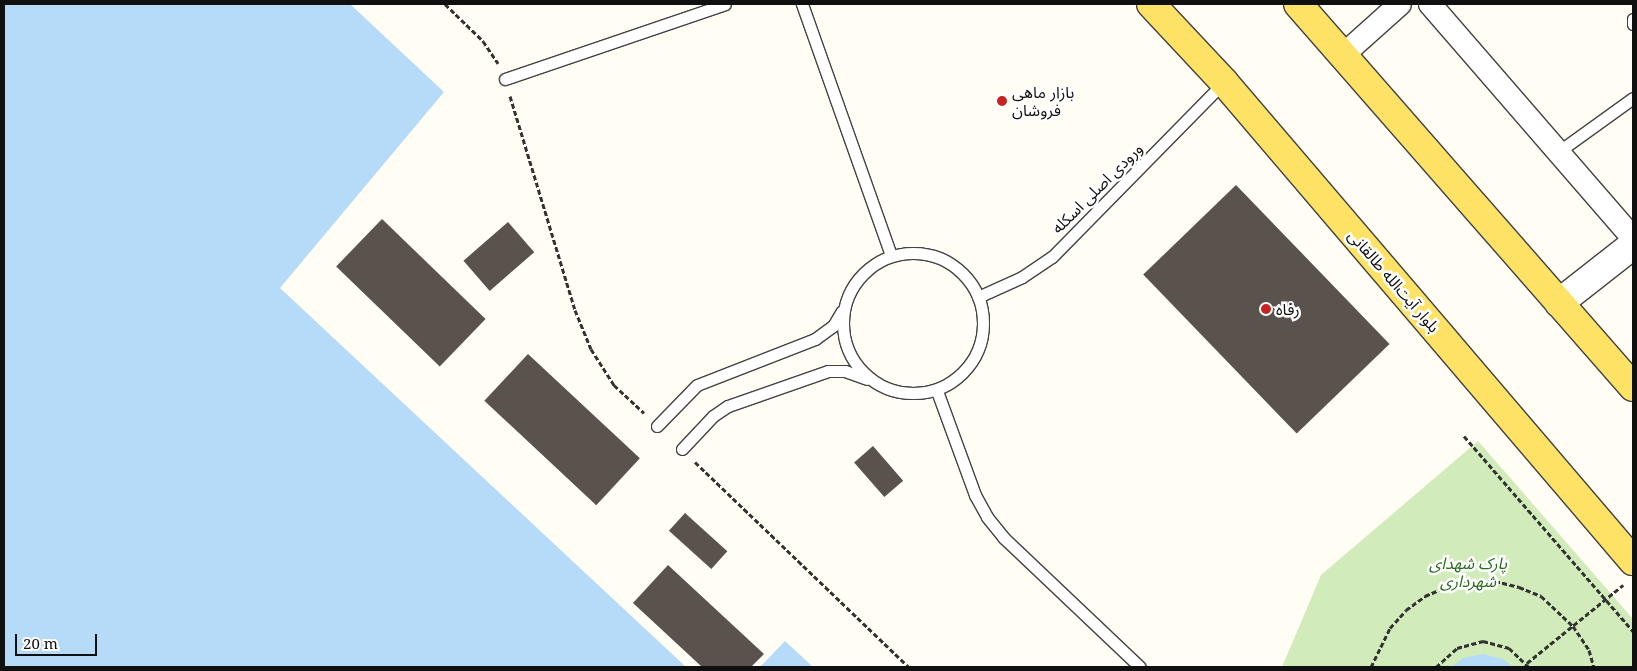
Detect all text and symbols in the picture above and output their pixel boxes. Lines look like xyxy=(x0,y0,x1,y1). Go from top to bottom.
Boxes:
place label: بازار ماهی فروشان xyxy=(1012,82,1074,120)
marker: بازار ماهی فروشان xyxy=(996,95,1008,107)
street label: ورودی اصلی اسکله xyxy=(1048,139,1146,237)
street label: بلوار آیت‌الله طالقانی xyxy=(1344,226,1444,336)
place label: رفاه xyxy=(1276,299,1300,319)
marker: رفاه xyxy=(1260,303,1272,315)
park label: پارک شهدای شهرداری xyxy=(1429,553,1507,591)
scale bar xyxy=(18,624,100,656)
text: 20 m xyxy=(23,633,58,653)

